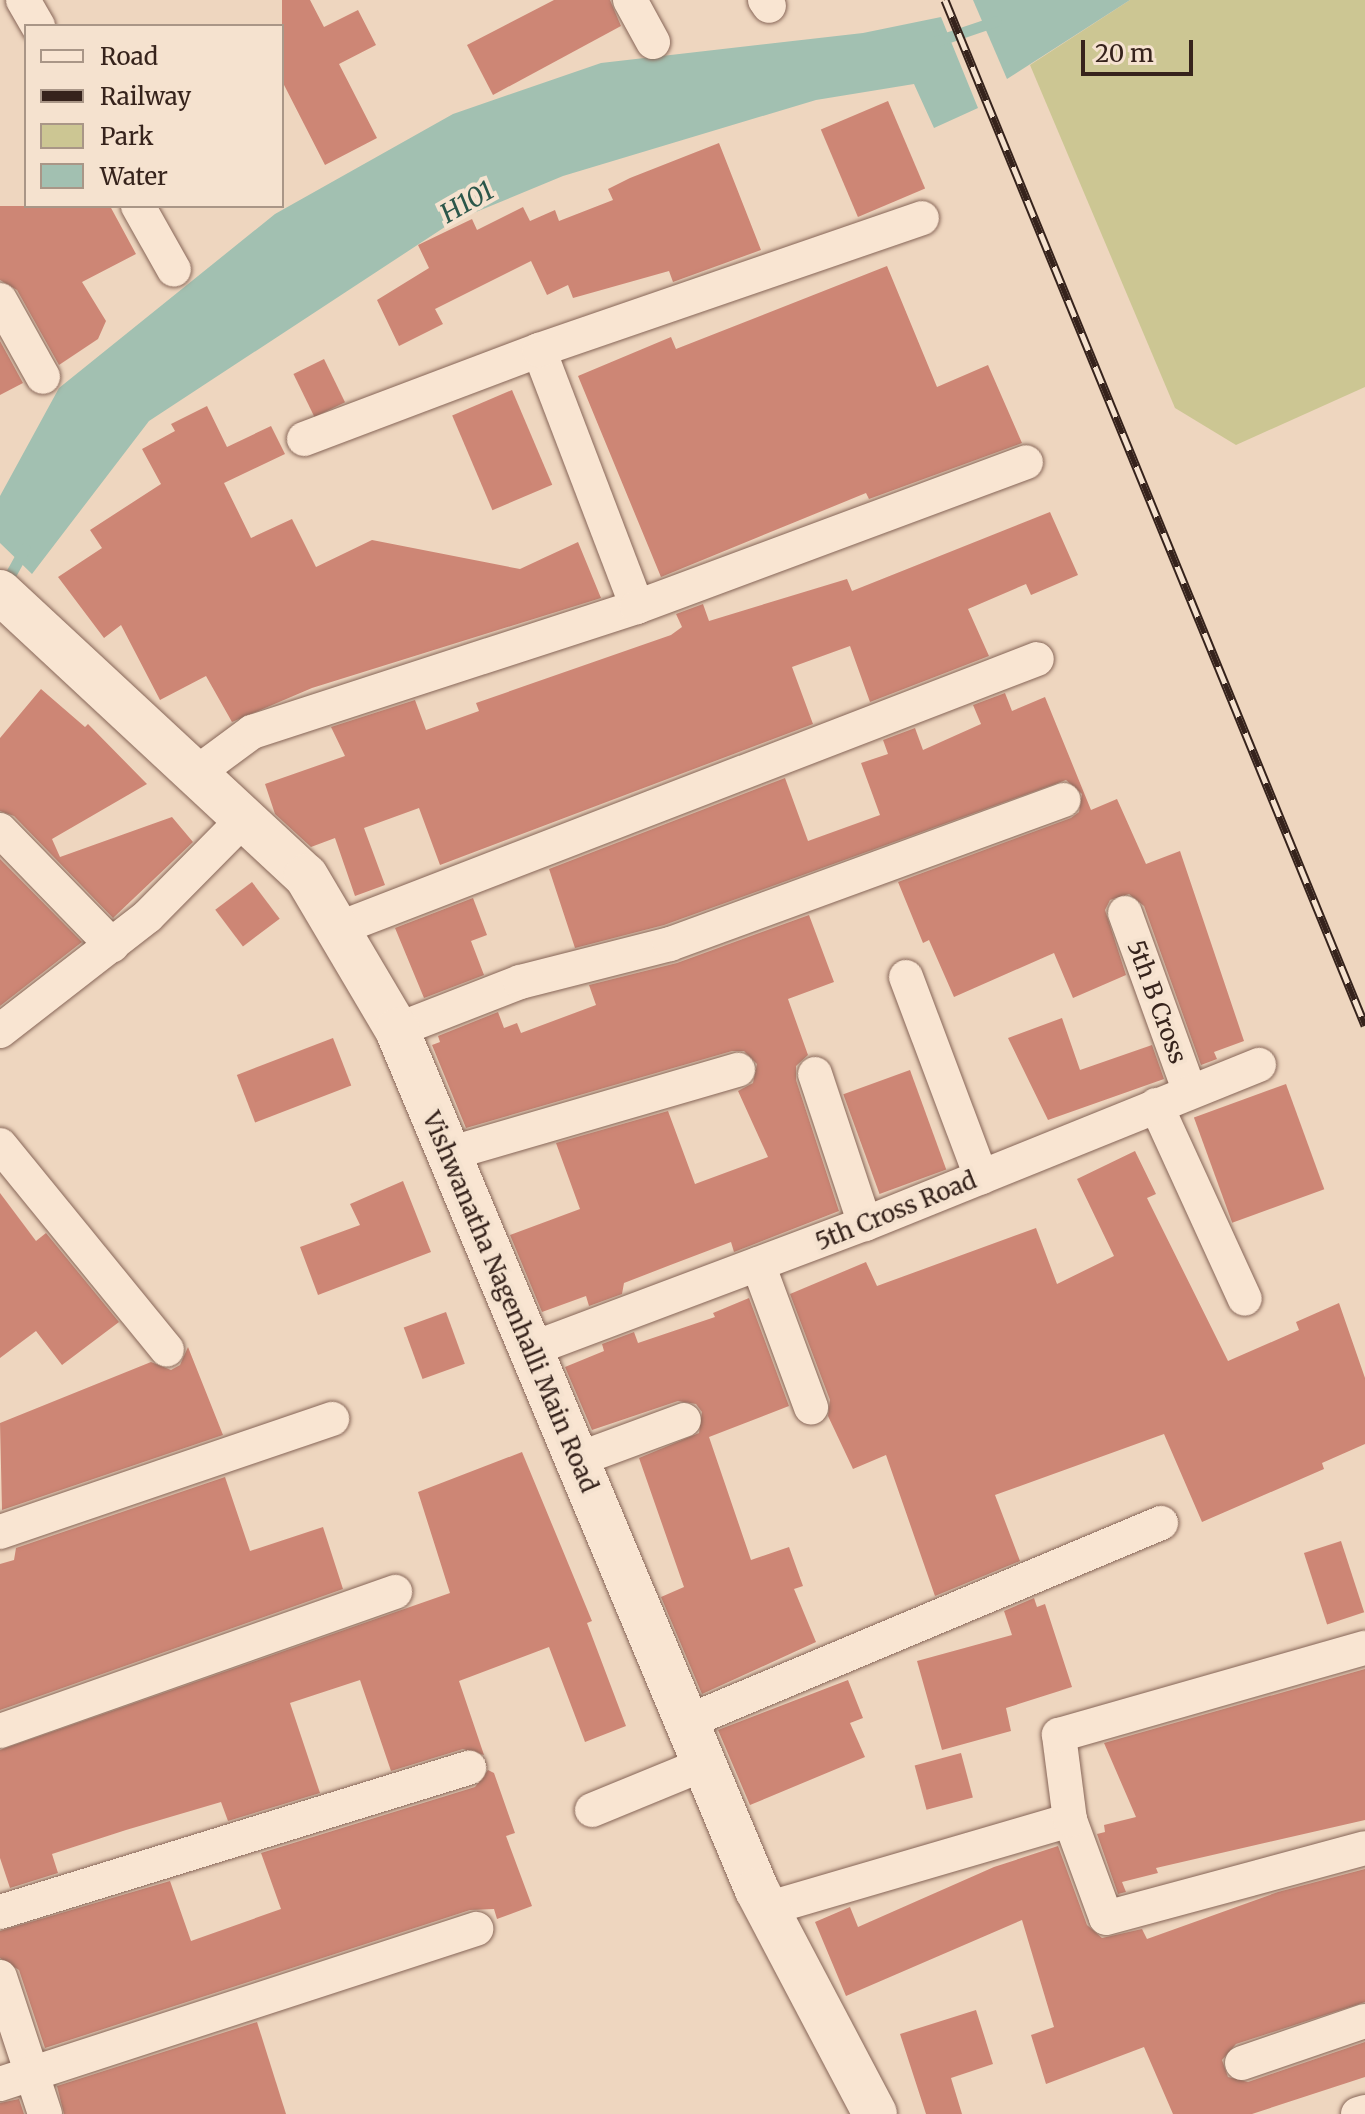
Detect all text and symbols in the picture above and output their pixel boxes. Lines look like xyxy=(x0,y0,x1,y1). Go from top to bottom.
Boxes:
legend xyxy=(24,24,284,208)
scale bar xyxy=(1085,24,1197,74)
text: 20 m xyxy=(1095,38,1154,69)
text: Road xyxy=(100,41,158,72)
text: Railway xyxy=(100,81,191,112)
text: Park xyxy=(100,121,153,152)
text: Water xyxy=(100,161,168,192)
water label: H101 xyxy=(435,174,499,230)
street label: 5th B Cross xyxy=(1121,937,1193,1067)
street label: Vishwanatha Nagenhalli Main Road xyxy=(416,1107,604,1497)
street label: 5th Cross Road xyxy=(811,1166,981,1256)

